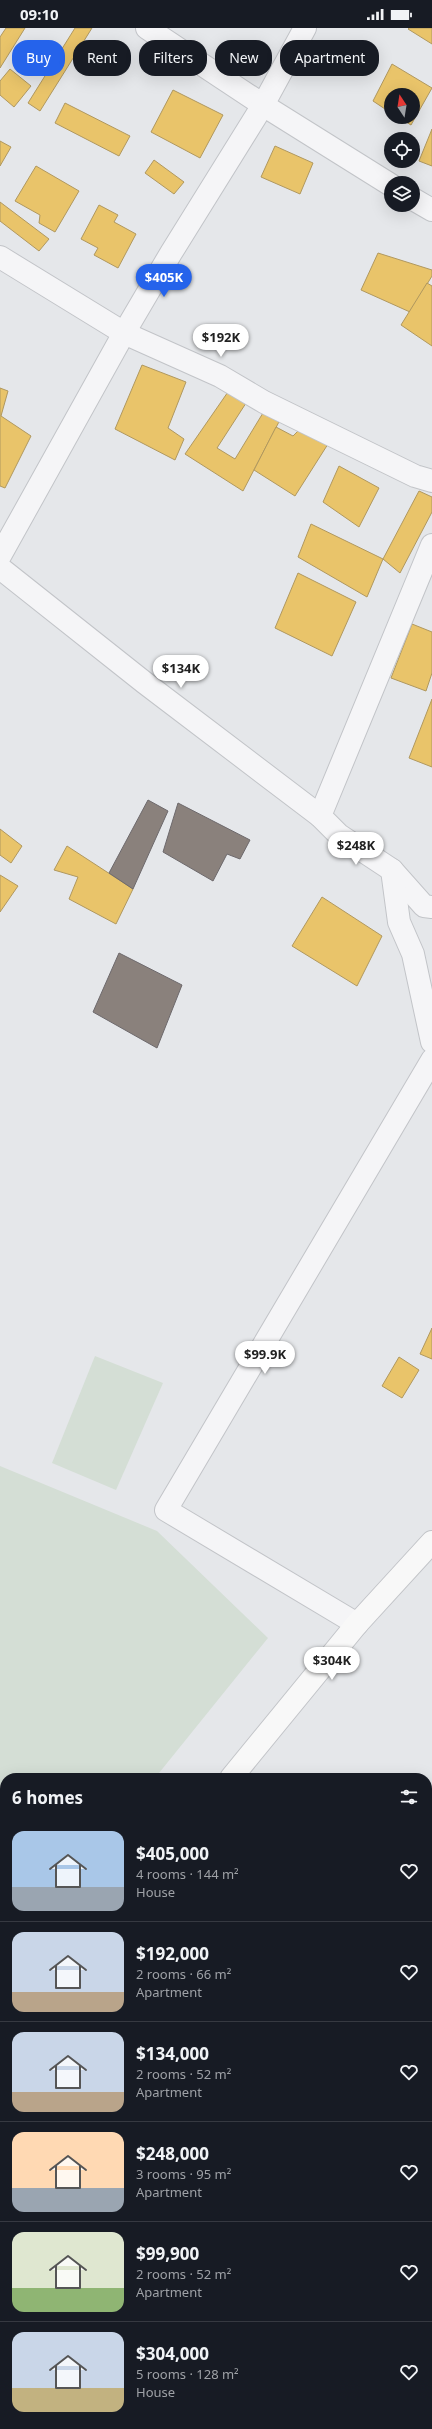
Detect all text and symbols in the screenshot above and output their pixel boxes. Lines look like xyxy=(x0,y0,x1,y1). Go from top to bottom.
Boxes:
text: 09:10 xyxy=(20,4,59,24)
chip: Buy xyxy=(12,40,65,76)
chip: Rent xyxy=(73,40,131,76)
chip: Filters xyxy=(139,40,207,76)
chip: New xyxy=(215,40,272,76)
chip: Apartment xyxy=(280,40,379,76)
north arrow xyxy=(384,88,420,124)
map controls xyxy=(384,88,420,212)
button: locate xyxy=(384,132,420,168)
button: layers xyxy=(384,176,420,212)
pin: $405K xyxy=(136,264,192,298)
text: $405K xyxy=(145,268,183,286)
pin: $192K xyxy=(193,324,249,358)
text: $192K xyxy=(202,328,240,346)
pin: $134K xyxy=(153,655,209,689)
text: $134K xyxy=(162,659,200,677)
pin: $248K xyxy=(328,832,384,866)
text: $248K xyxy=(337,836,375,854)
pin: $99.9K xyxy=(232,1341,298,1375)
text: $99.9K xyxy=(244,1345,286,1363)
pin: $304K xyxy=(304,1647,360,1681)
text: $304K xyxy=(313,1651,351,1669)
text: 6 homes xyxy=(12,1786,83,1809)
icon: filters xyxy=(398,1786,420,1808)
text: $405,000 xyxy=(136,1842,209,1865)
icon: home xyxy=(44,1847,92,1895)
icon: heart xyxy=(398,1860,420,1882)
text: 4 rooms · 144 m² xyxy=(136,1865,239,1883)
text: House xyxy=(136,1883,175,1901)
text: $192,000 xyxy=(136,1942,209,1965)
icon: home xyxy=(44,1948,92,1996)
icon: heart xyxy=(398,1961,420,1983)
text: 2 rooms · 66 m² xyxy=(136,1965,231,1983)
text: Apartment xyxy=(136,1983,202,2001)
text: $134,000 xyxy=(136,2042,209,2065)
icon: home xyxy=(44,2048,92,2096)
icon: heart xyxy=(398,2061,420,2083)
text: 2 rooms · 52 m² xyxy=(136,2065,231,2083)
text: Apartment xyxy=(136,2083,202,2101)
text: $248,000 xyxy=(136,2142,209,2165)
icon: home xyxy=(44,2148,92,2196)
icon: heart xyxy=(398,2161,420,2183)
text: 3 rooms · 95 m² xyxy=(136,2165,231,2183)
text: Apartment xyxy=(136,2183,202,2201)
text: $99,900 xyxy=(136,2242,199,2265)
icon: home xyxy=(44,2248,92,2296)
icon: heart xyxy=(398,2261,420,2283)
text: 2 rooms · 52 m² xyxy=(136,2265,231,2283)
text: Apartment xyxy=(136,2283,202,2301)
text: $304,000 xyxy=(136,2342,209,2365)
icon: home xyxy=(44,2348,92,2396)
icon: heart xyxy=(398,2361,420,2383)
text: 5 rooms · 128 m² xyxy=(136,2365,239,2383)
text: House xyxy=(136,2383,175,2401)

